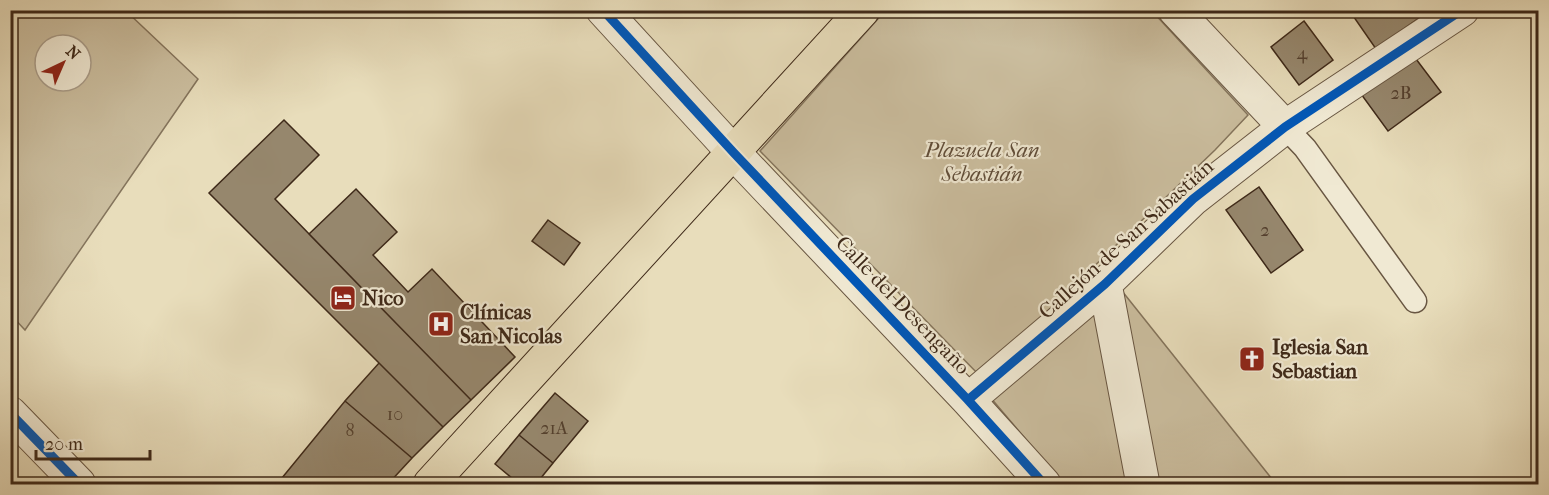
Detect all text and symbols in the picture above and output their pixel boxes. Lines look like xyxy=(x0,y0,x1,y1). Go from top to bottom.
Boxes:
north arrow xyxy=(33,33,93,93)
text: N xyxy=(62,42,85,64)
house number: 4 xyxy=(1297,43,1308,64)
house number: 2B xyxy=(1391,83,1411,104)
park label: Plazuela San Sebastián xyxy=(924,138,1040,186)
street label: Callejón de San Sabastián xyxy=(1034,154,1218,324)
house number: 2 xyxy=(1260,220,1270,241)
street label: Calle del Desengaño xyxy=(831,231,975,379)
hotel icon: Nico xyxy=(328,283,358,313)
place label: Nico xyxy=(362,286,404,310)
place label: Clínicas San Nicolas xyxy=(460,300,562,348)
hospital icon: Clínicas San Nicolas xyxy=(426,309,456,339)
place label: Iglesia San Sebastian xyxy=(1272,335,1369,383)
church icon: Iglesia San Sebastian xyxy=(1237,344,1267,374)
house number: 10 xyxy=(387,404,403,425)
house number: 21A xyxy=(540,418,568,439)
house number: 8 xyxy=(345,420,355,441)
scale bar xyxy=(36,423,150,461)
text: 20 m xyxy=(45,434,83,455)

